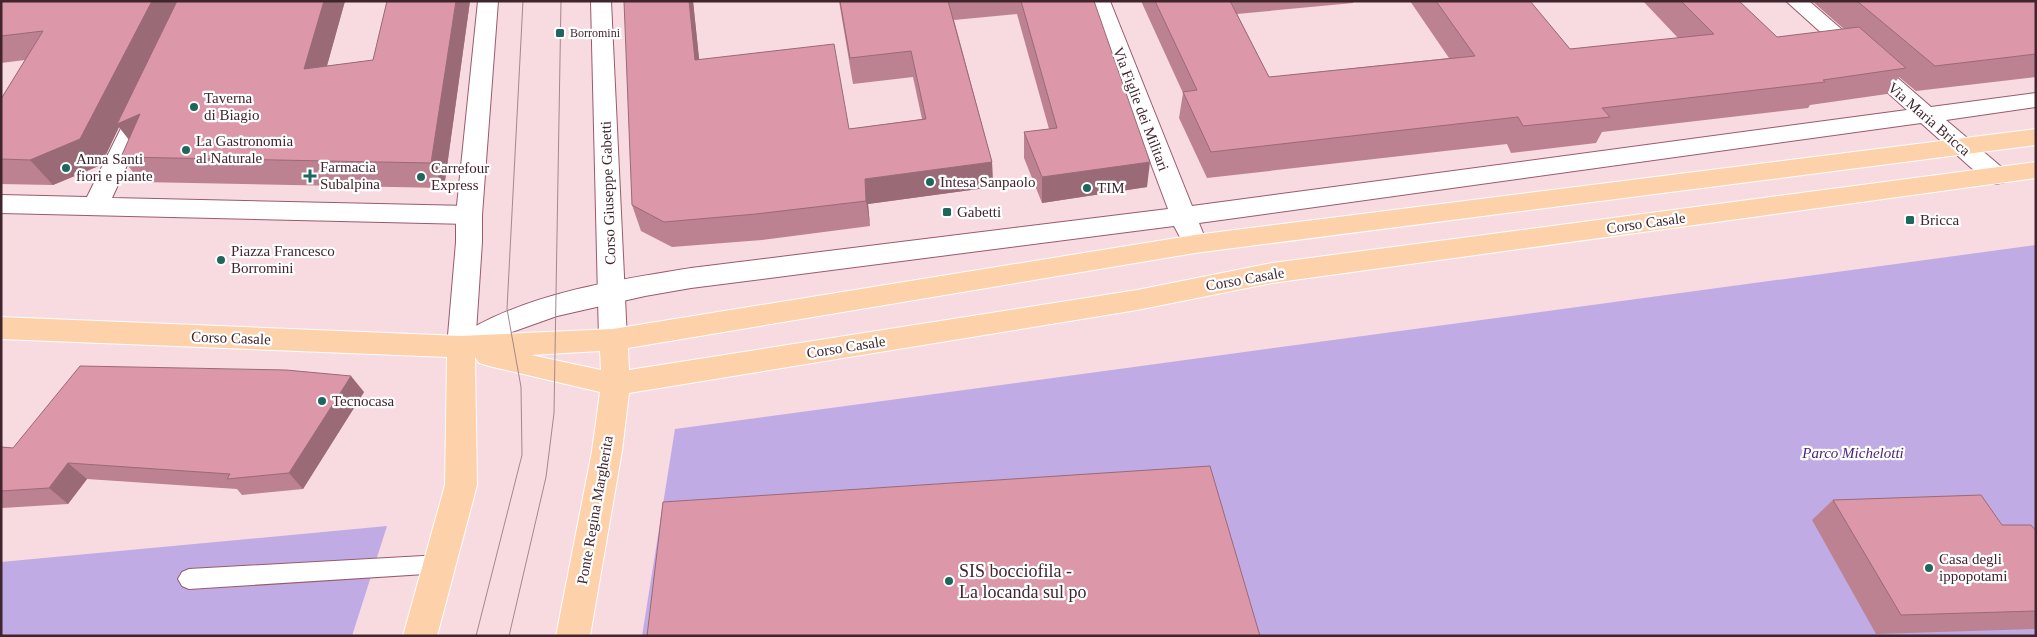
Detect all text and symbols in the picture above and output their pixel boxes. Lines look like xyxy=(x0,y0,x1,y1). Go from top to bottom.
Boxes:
place label: Borromini xyxy=(570,26,621,40)
marker: Borromini xyxy=(554,27,566,39)
street label: Via Figlie dei Militari xyxy=(1110,45,1172,173)
street label: Via Maria Bricca xyxy=(1885,79,1973,159)
place label: Taverna di Biagio xyxy=(204,90,259,123)
marker: Taverna di Biagio xyxy=(188,101,200,113)
street label: Corso Giuseppe Gabetti xyxy=(597,121,619,265)
place label: La Gastronomia al Naturale xyxy=(196,133,293,166)
marker: La Gastronomia al Naturale xyxy=(180,144,192,156)
place label: Anna Santi fiori e piante xyxy=(76,151,153,184)
place label: Farmacia Subalpina xyxy=(320,159,380,192)
place label: Carrefour Express xyxy=(431,160,489,193)
marker: Anna Santi fiori e piante xyxy=(60,162,72,174)
marker: Farmacia Subalpina xyxy=(304,170,316,182)
marker: Carrefour Express xyxy=(415,171,427,183)
place label: Intesa Sanpaolo xyxy=(940,174,1035,190)
marker: Intesa Sanpaolo xyxy=(924,176,936,188)
place label: TIM xyxy=(1097,180,1125,196)
marker: TIM xyxy=(1081,182,1093,194)
place label: Gabetti xyxy=(957,204,1001,220)
marker: Gabetti xyxy=(941,206,953,218)
street label: Corso Casale xyxy=(1605,209,1687,236)
place label: Bricca xyxy=(1920,212,1959,228)
marker: Bricca xyxy=(1904,214,1916,226)
place label: Piazza Francesco Borromini xyxy=(231,243,335,276)
marker: Piazza Francesco Borromini xyxy=(215,254,227,266)
street label: Corso Casale xyxy=(1204,264,1286,294)
street label: Corso Casale xyxy=(191,329,271,347)
street label: Corso Casale xyxy=(805,333,887,361)
place label: Tecnocasa xyxy=(332,393,395,409)
marker: Tecnocasa xyxy=(316,395,328,407)
street label: Ponte Regina Margherita xyxy=(574,434,616,586)
park label: Parco Michelotti xyxy=(1801,445,1904,461)
place label: Casa degli ippopotami xyxy=(1939,551,2007,584)
place label: SIS bocciofila - La locanda sul po xyxy=(959,561,1086,602)
marker: Casa degli ippopotami xyxy=(1923,562,1935,574)
marker: SIS bocciofila - La locanda sul po xyxy=(943,575,955,587)

